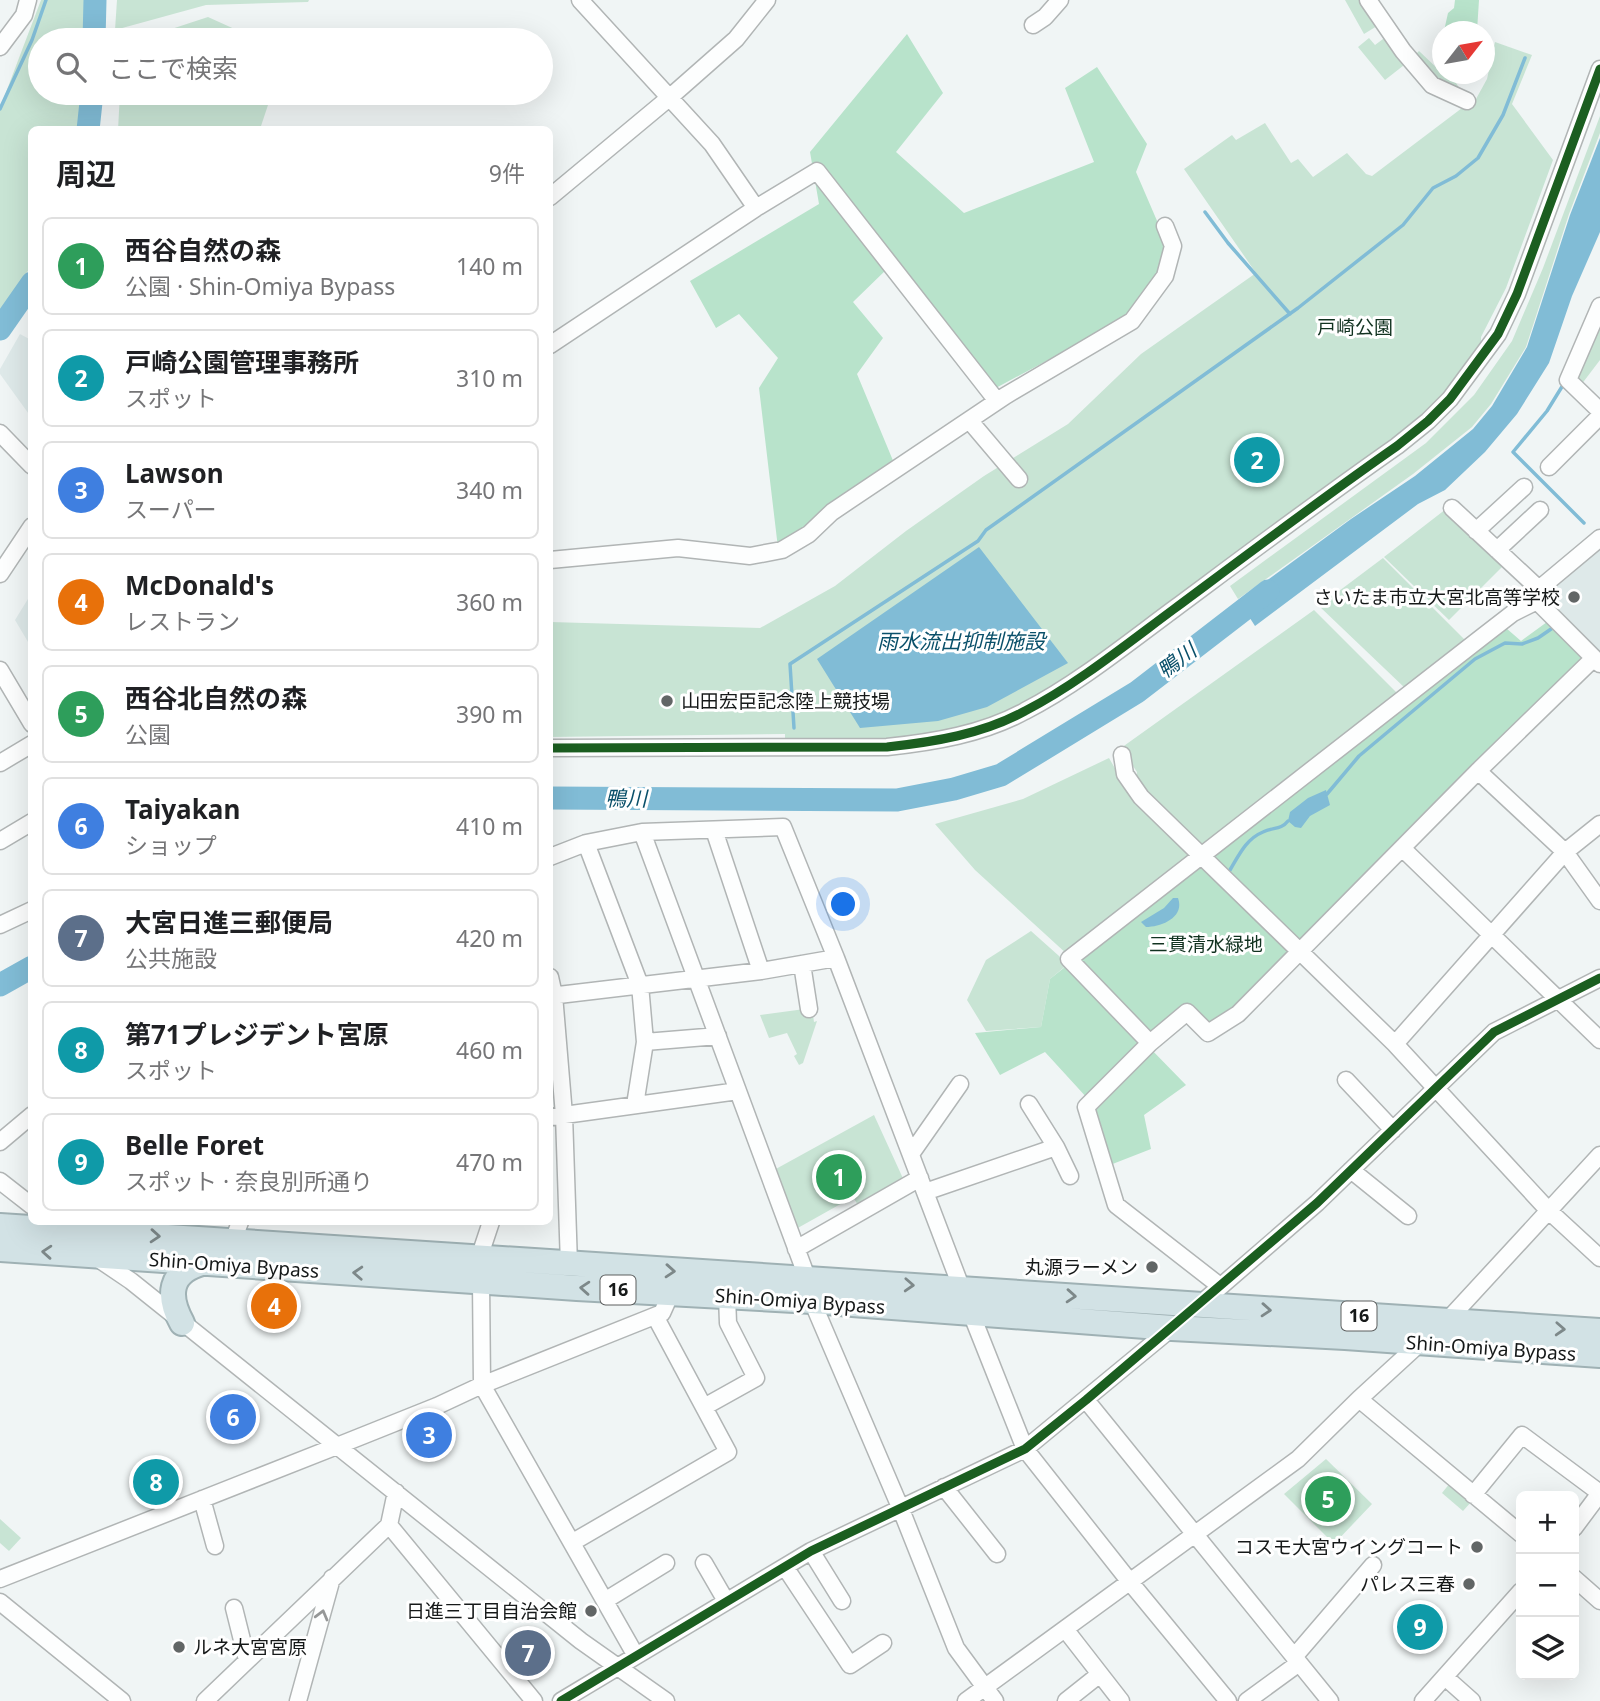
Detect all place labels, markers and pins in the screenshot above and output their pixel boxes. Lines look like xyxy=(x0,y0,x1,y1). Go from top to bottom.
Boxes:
pin: 2 xyxy=(1234,434,1280,486)
place label: さいたま市立大宮北高等学校 xyxy=(1314,584,1560,610)
marker: さいたま市立大宮北高等学校 xyxy=(1566,589,1582,605)
place label: 山田宏臣記念陸上競技場 xyxy=(681,688,890,714)
marker: 山田宏臣記念陸上競技場 xyxy=(659,693,675,709)
pin: 1 xyxy=(816,1151,862,1203)
place label: 丸源ラーメン xyxy=(1025,1254,1138,1280)
marker: 丸源ラーメン xyxy=(1144,1259,1160,1275)
pin: 4 xyxy=(251,1280,297,1332)
pin: 6 xyxy=(210,1391,256,1443)
pin: 3 xyxy=(406,1409,452,1461)
pin: 8 xyxy=(133,1456,179,1508)
pin: 5 xyxy=(1305,1473,1351,1525)
place label: コスモ大宮ウイングコート xyxy=(1235,1534,1463,1560)
marker: コスモ大宮ウイングコート xyxy=(1469,1539,1485,1555)
place label: パレス三春 xyxy=(1360,1571,1455,1597)
marker: パレス三春 xyxy=(1461,1576,1477,1592)
place label: 日進三丁目自治会館 xyxy=(406,1598,577,1624)
pin: 9 xyxy=(1397,1601,1443,1653)
marker: 日進三丁目自治会館 xyxy=(583,1603,599,1619)
pin: 7 xyxy=(505,1627,551,1679)
place label: ルネ大宮宮原 xyxy=(193,1634,307,1660)
marker: ルネ大宮宮原 xyxy=(171,1639,187,1655)

